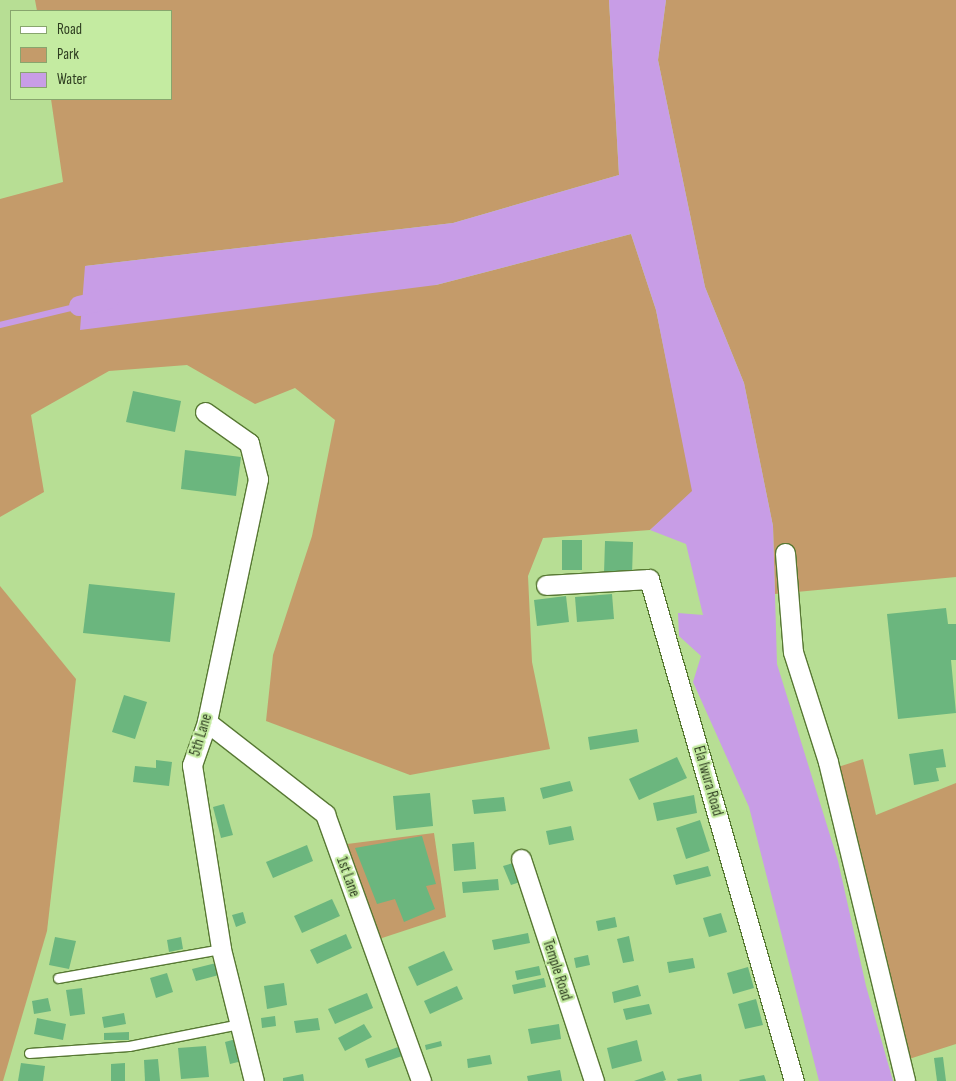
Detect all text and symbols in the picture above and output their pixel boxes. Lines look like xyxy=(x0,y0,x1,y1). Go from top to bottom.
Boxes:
legend xyxy=(10,10,172,100)
text: Road xyxy=(57,20,82,39)
text: Park xyxy=(57,45,79,64)
text: Water xyxy=(57,70,87,89)
street label: 5th Lane xyxy=(186,712,216,758)
street label: Ela Iwura Road xyxy=(689,744,727,818)
street label: 1st Lane xyxy=(332,854,364,900)
street label: Temple Road xyxy=(539,937,575,1003)

